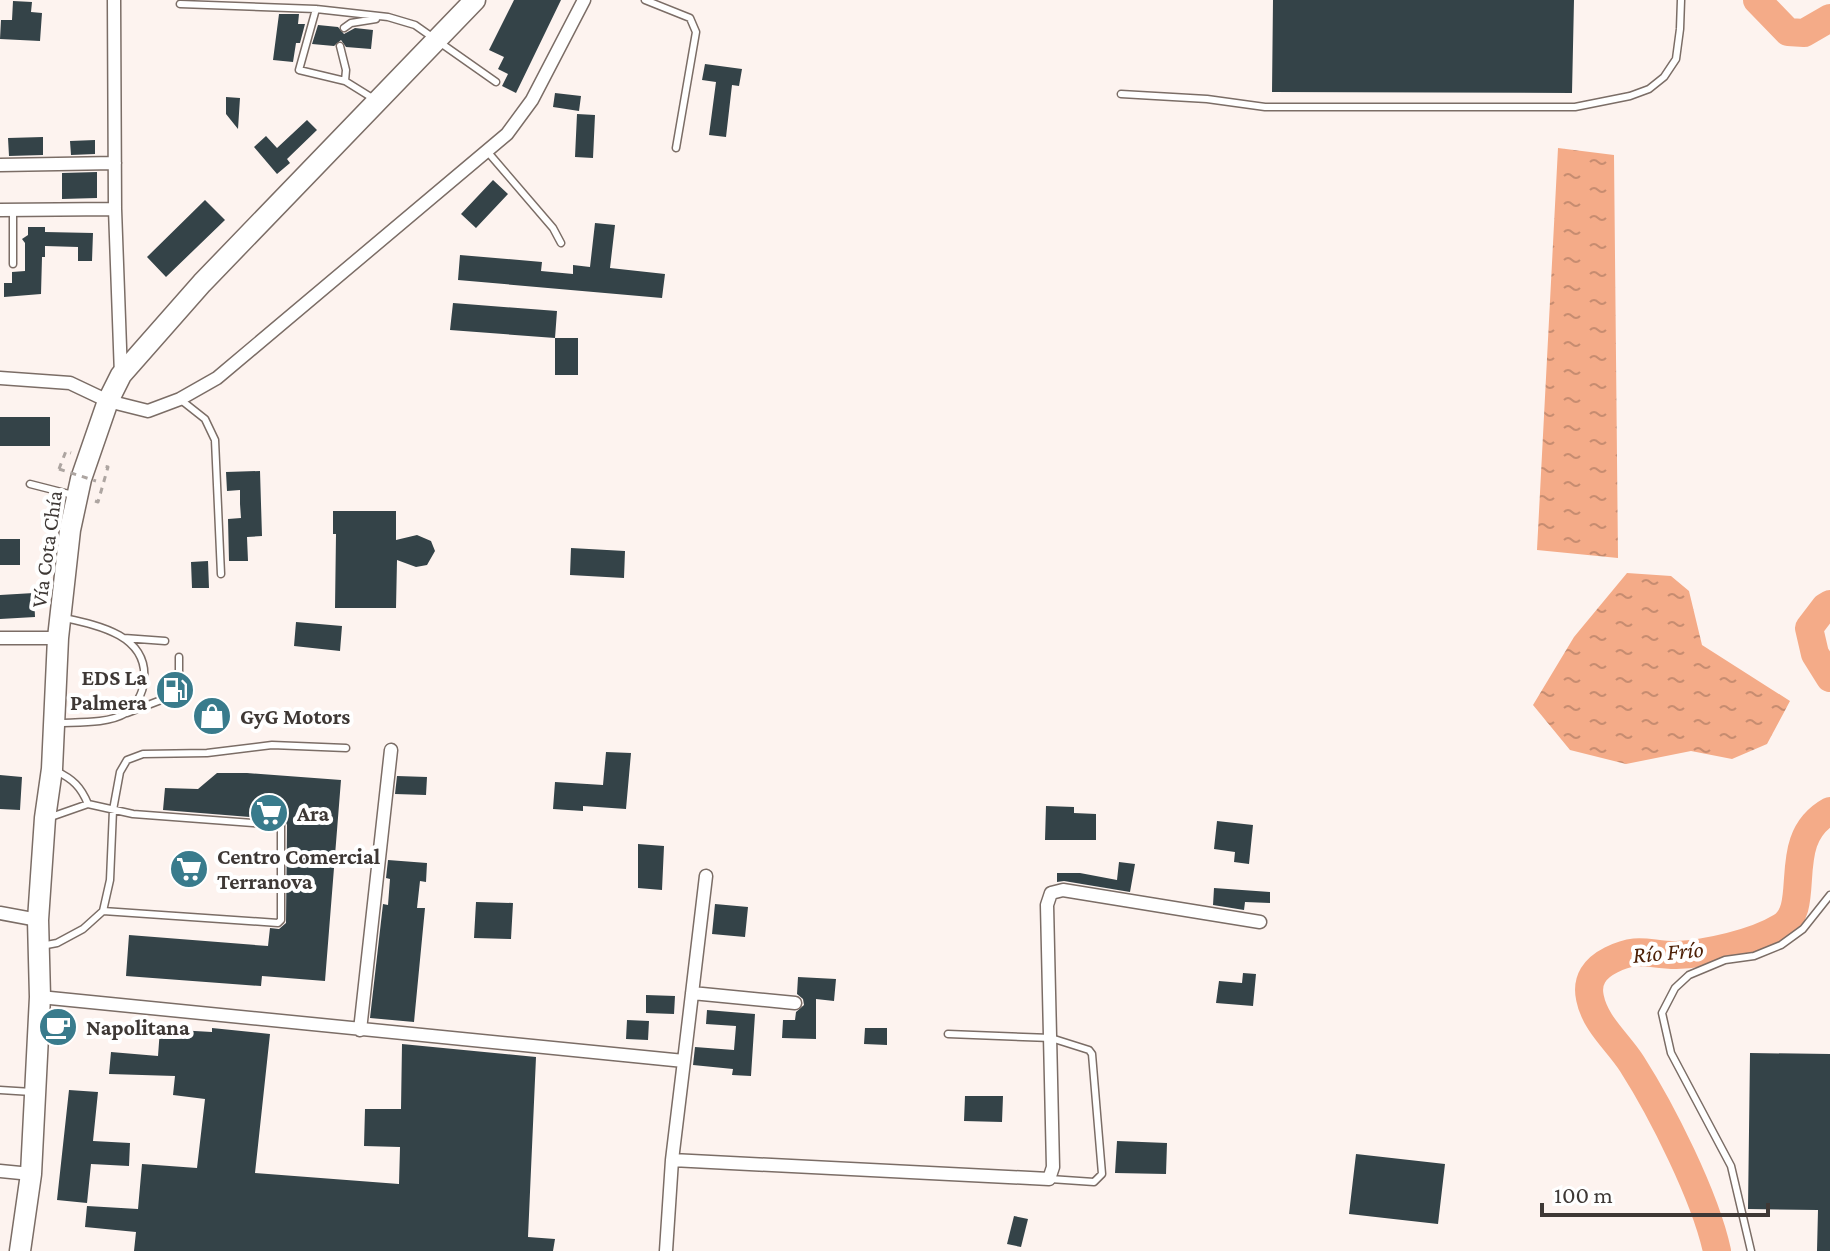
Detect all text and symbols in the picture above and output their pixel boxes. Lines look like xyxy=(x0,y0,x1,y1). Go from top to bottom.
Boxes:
street label: Vía Cota Chía xyxy=(26,489,67,609)
place label: EDS La Palmera xyxy=(70,665,147,715)
fuel station icon: EDS La Palmera xyxy=(154,669,196,711)
shop icon: GyG Motors xyxy=(191,695,233,737)
place label: GyG Motors xyxy=(240,704,350,729)
supermarket icon: Ara xyxy=(248,792,290,834)
place label: Ara xyxy=(296,801,329,826)
place label: Centro Comercial Terranova xyxy=(217,844,381,894)
supermarket icon: Centro Comercial Terranova xyxy=(168,848,210,890)
water label: Río Frío xyxy=(1631,935,1705,968)
cafe icon: Napolitana xyxy=(37,1006,79,1048)
place label: Napolitana xyxy=(86,1015,190,1040)
scale bar xyxy=(1542,1167,1768,1217)
text: 100 m xyxy=(1554,1181,1613,1208)

